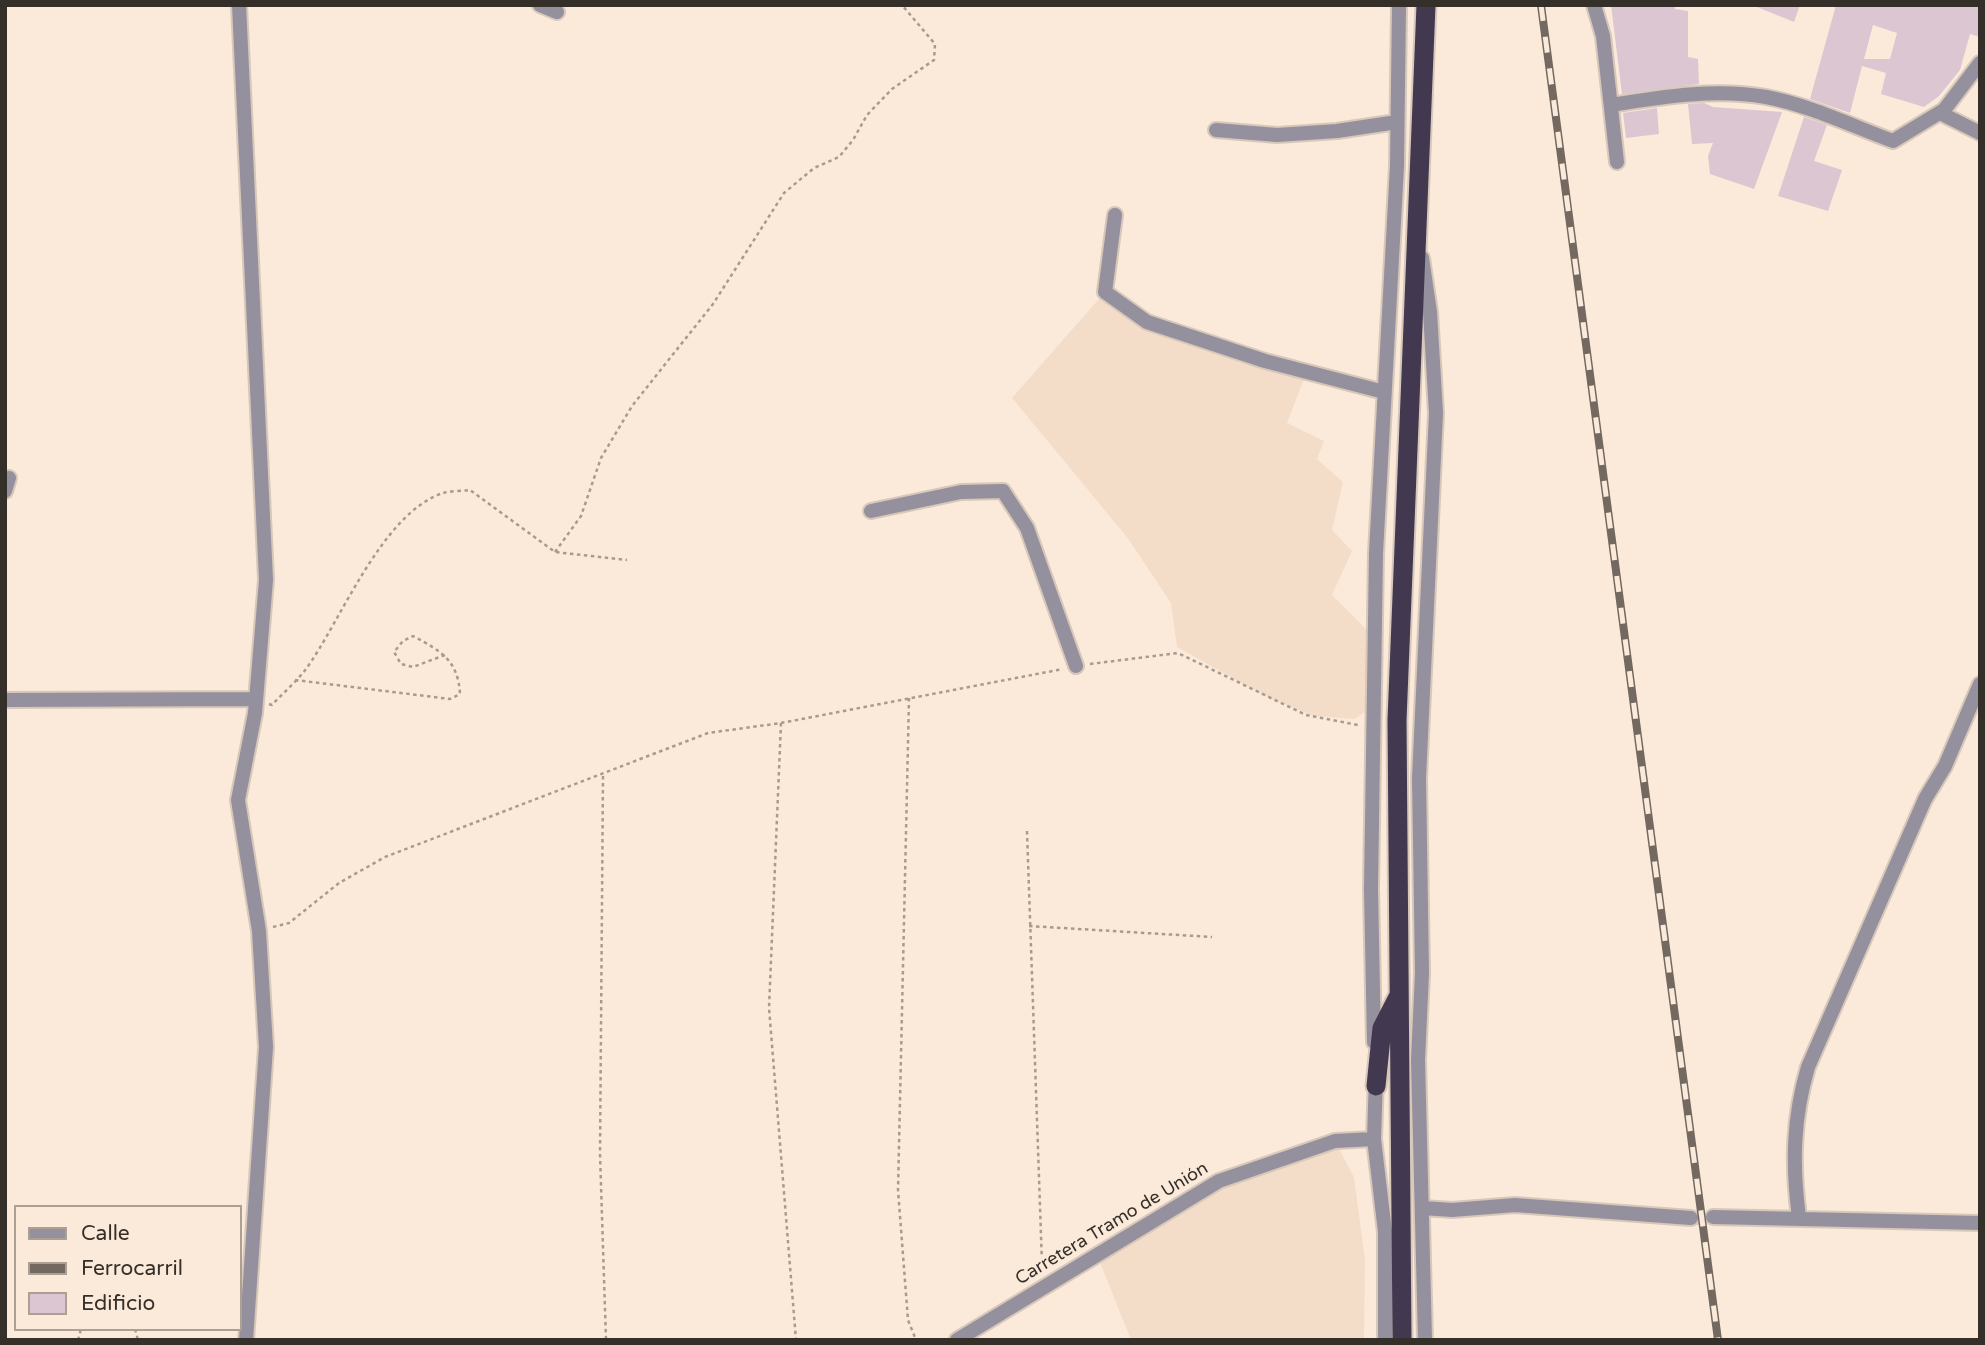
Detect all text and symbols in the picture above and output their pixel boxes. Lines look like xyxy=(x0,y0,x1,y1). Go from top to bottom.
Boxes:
street label: Carretera Tramo de Unión xyxy=(1012,1158,1212,1290)
legend xyxy=(14,1205,242,1331)
text: Calle xyxy=(81,1221,130,1246)
text: Ferrocarril xyxy=(81,1256,183,1281)
text: Edificio xyxy=(81,1291,155,1316)

